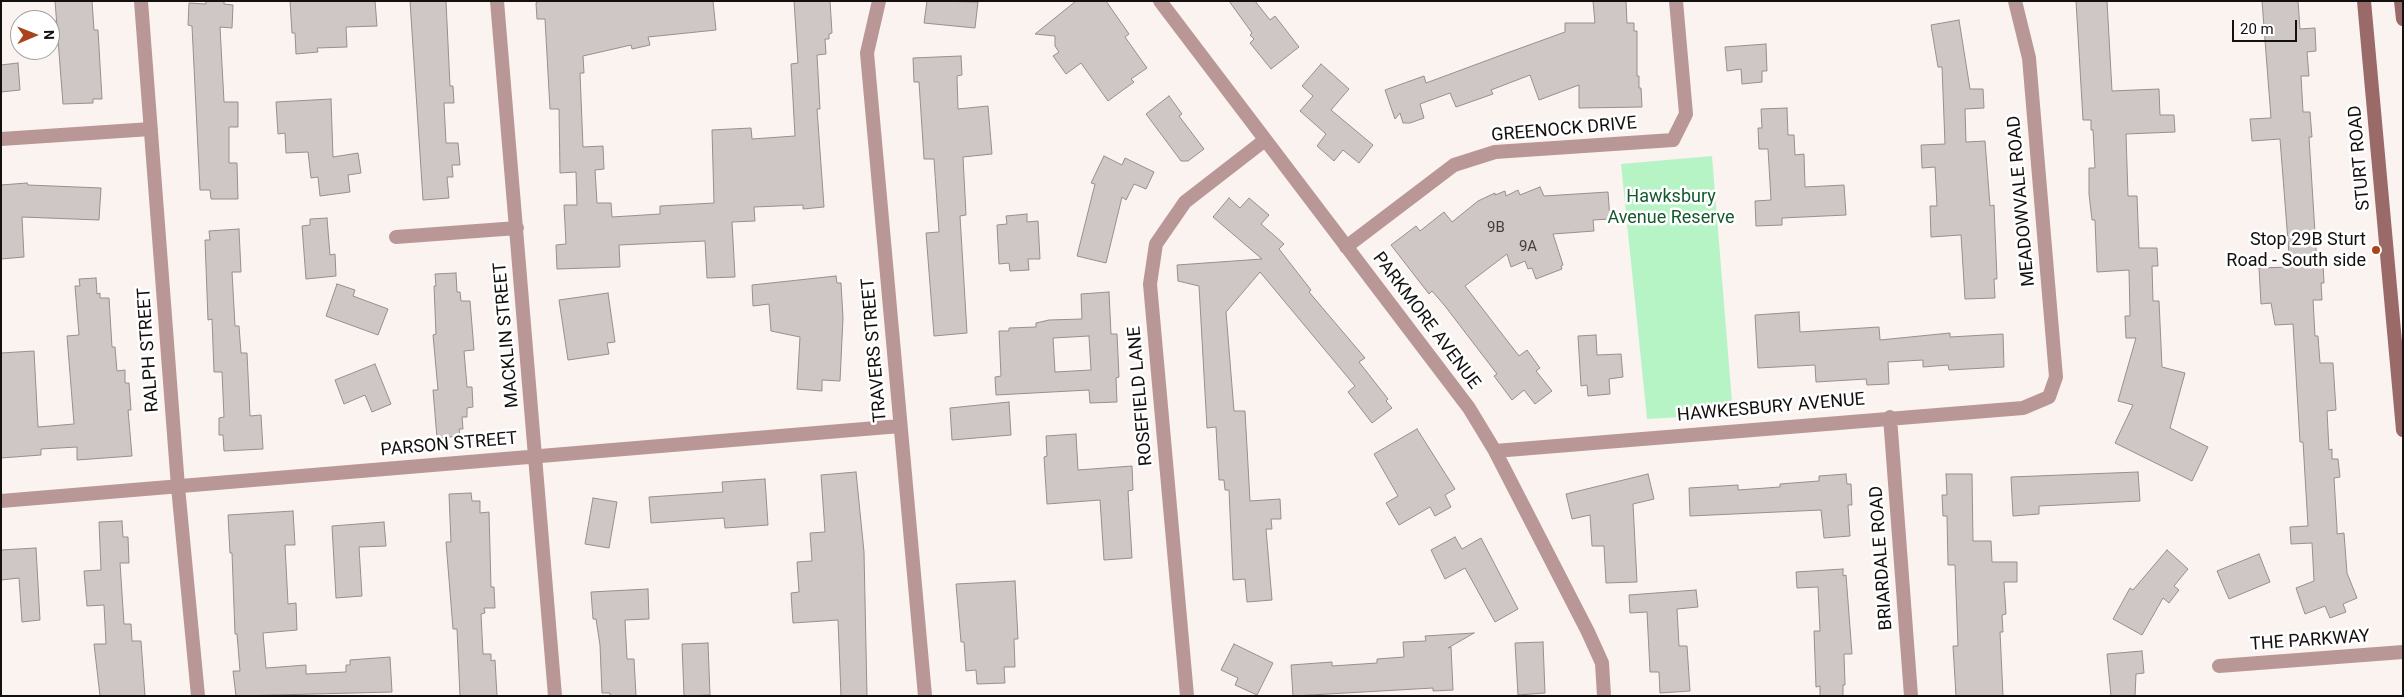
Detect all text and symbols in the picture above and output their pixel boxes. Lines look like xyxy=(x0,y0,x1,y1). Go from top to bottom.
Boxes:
north arrow xyxy=(10,10,60,60)
scale bar xyxy=(2234,10,2299,42)
text: 20 m xyxy=(2240,20,2274,38)
text: N xyxy=(41,30,57,40)
street label: STURT ROAD xyxy=(2345,104,2375,212)
street label: GREENOCK DRIVE xyxy=(1490,113,1638,147)
street label: MEADOWVALE ROAD xyxy=(2004,115,2040,287)
park label: Hawksbury Avenue Reserve xyxy=(1607,186,1735,228)
house number: 9B xyxy=(1487,219,1505,237)
place label: Stop 29B Sturt Road - South side xyxy=(2226,229,2366,272)
house number: 9A xyxy=(1519,238,1537,256)
marker: Stop 29B Sturt Road - South side xyxy=(2370,244,2382,256)
street label: PARKMORE AVENUE xyxy=(1368,248,1484,394)
street label: MACKLIN STREET xyxy=(490,261,524,409)
street label: TRAVERS STREET xyxy=(858,277,892,423)
street label: RALPH STREET xyxy=(134,287,164,413)
street label: ROSEFIELD LANE xyxy=(1124,325,1158,467)
street label: HAWKESBURY AVENUE xyxy=(1676,389,1866,427)
street label: PARSON STREET xyxy=(380,428,518,462)
street label: BRIARDALE ROAD xyxy=(1866,485,1898,631)
street label: THE PARKWAY xyxy=(2249,626,2371,656)

